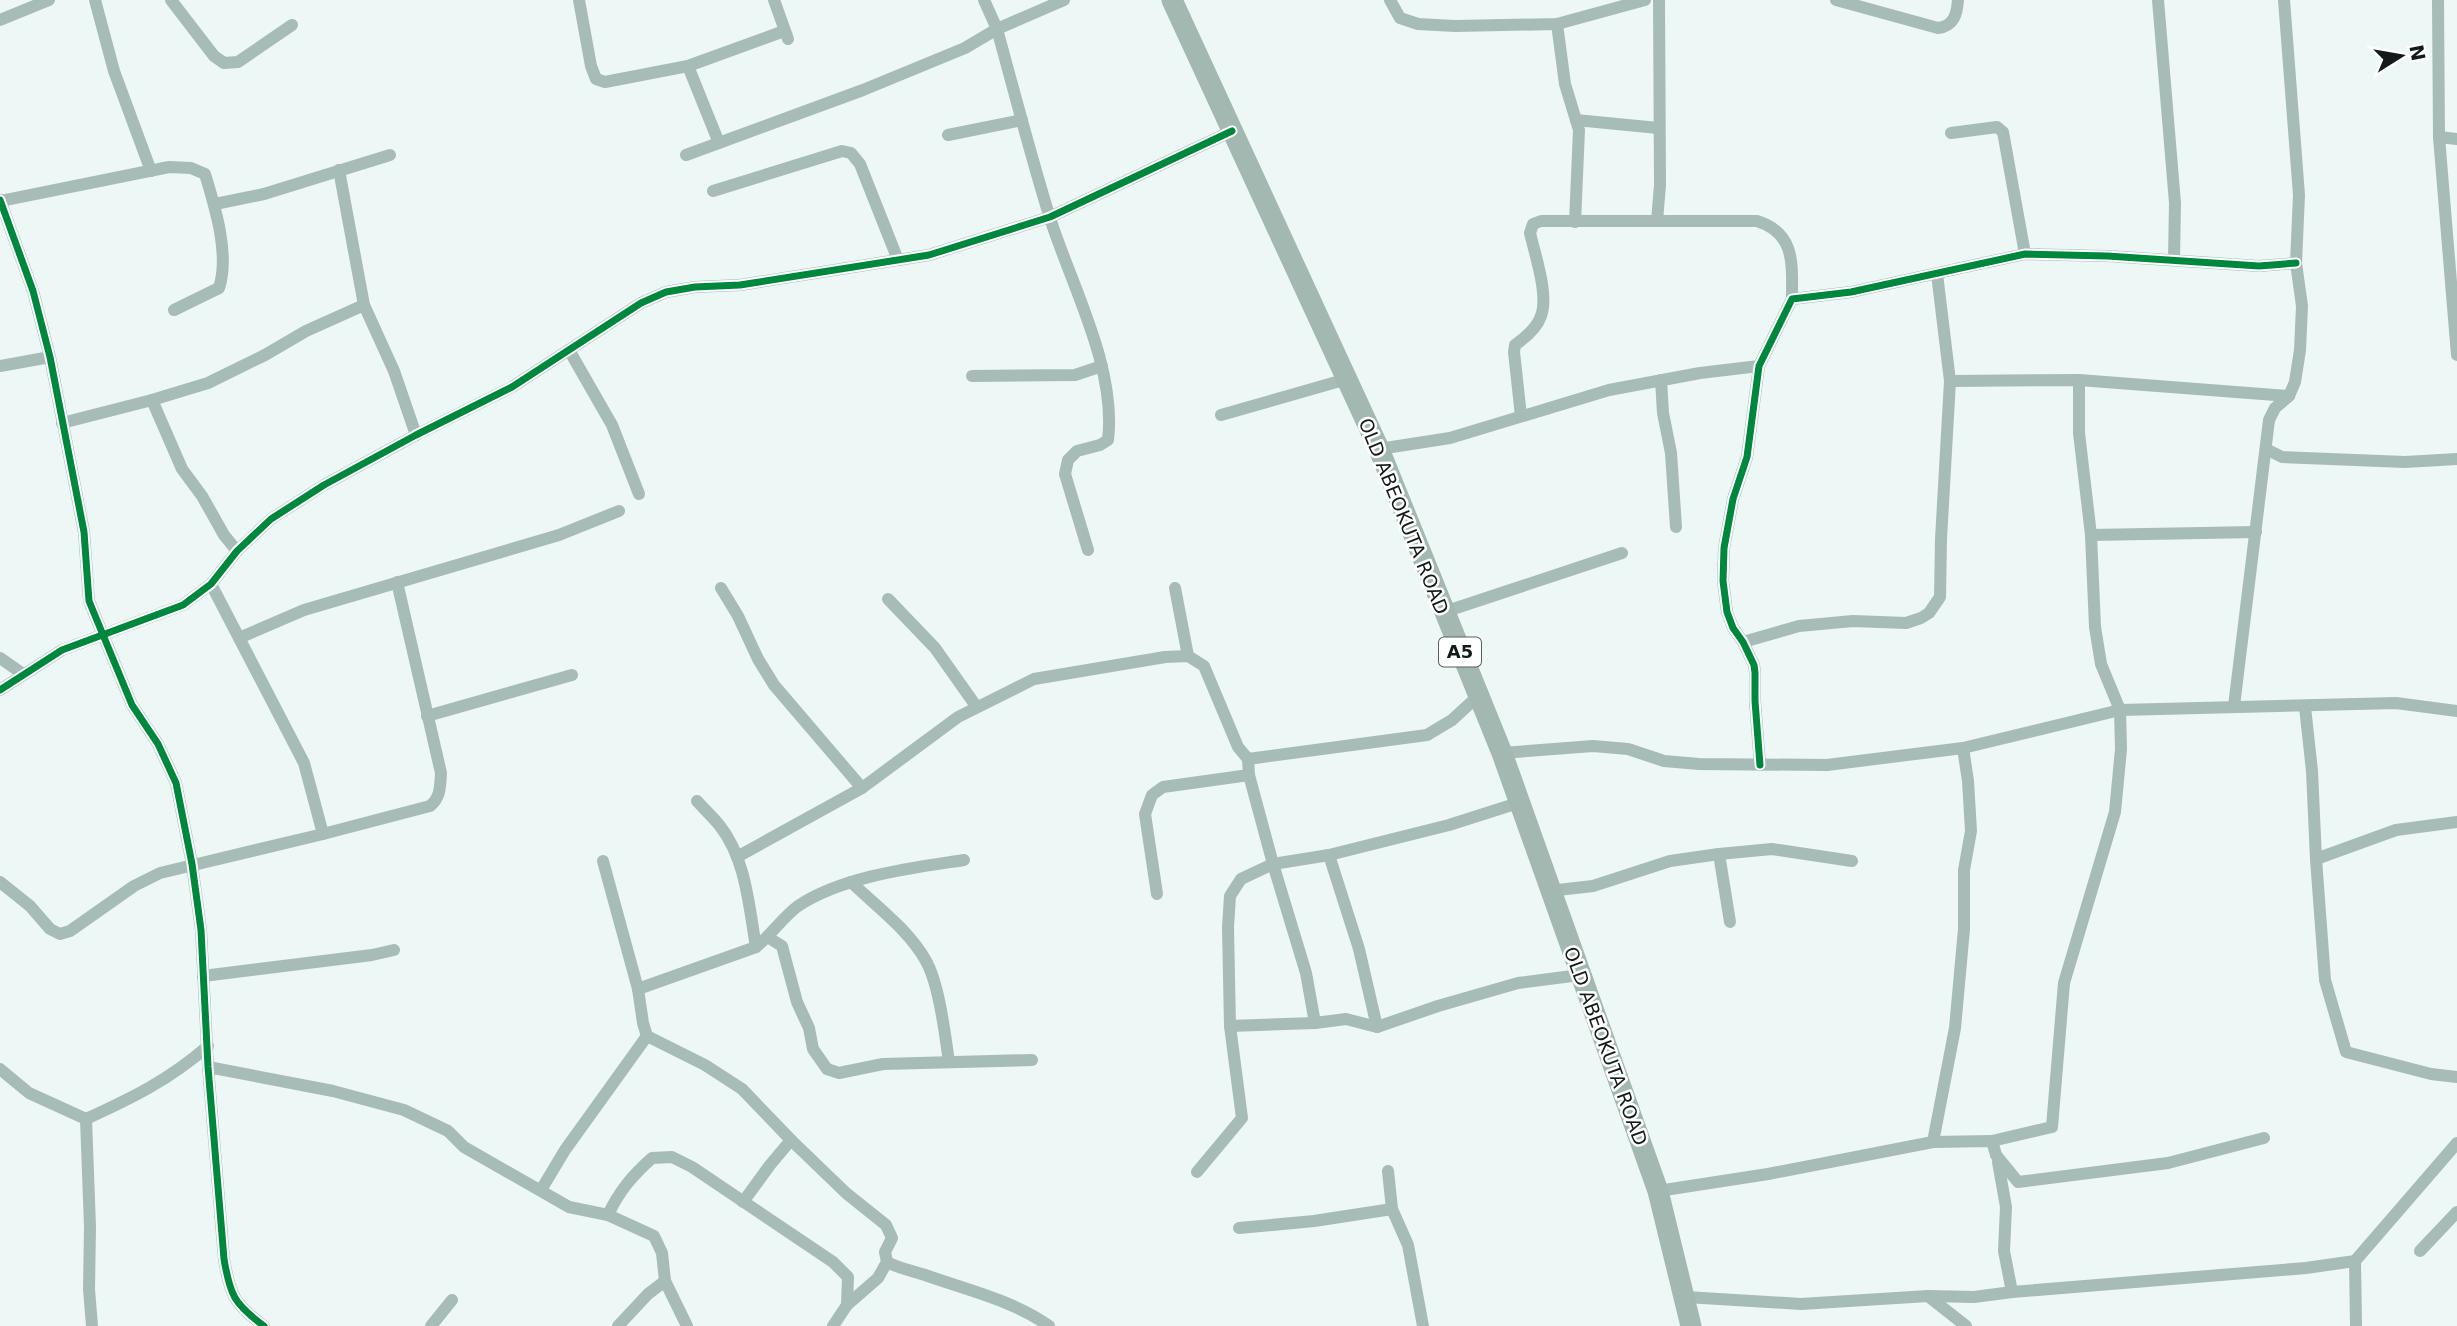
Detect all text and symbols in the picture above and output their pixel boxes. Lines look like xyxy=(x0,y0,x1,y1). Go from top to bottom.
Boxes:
north arrow xyxy=(2366,21,2436,91)
text: N xyxy=(2405,43,2430,63)
street label: OLD ABEOKUTA ROAD xyxy=(1355,415,1453,617)
road number: A5 xyxy=(1439,638,1481,666)
street label: OLD ABEOKUTA ROAD xyxy=(1560,944,1652,1148)

